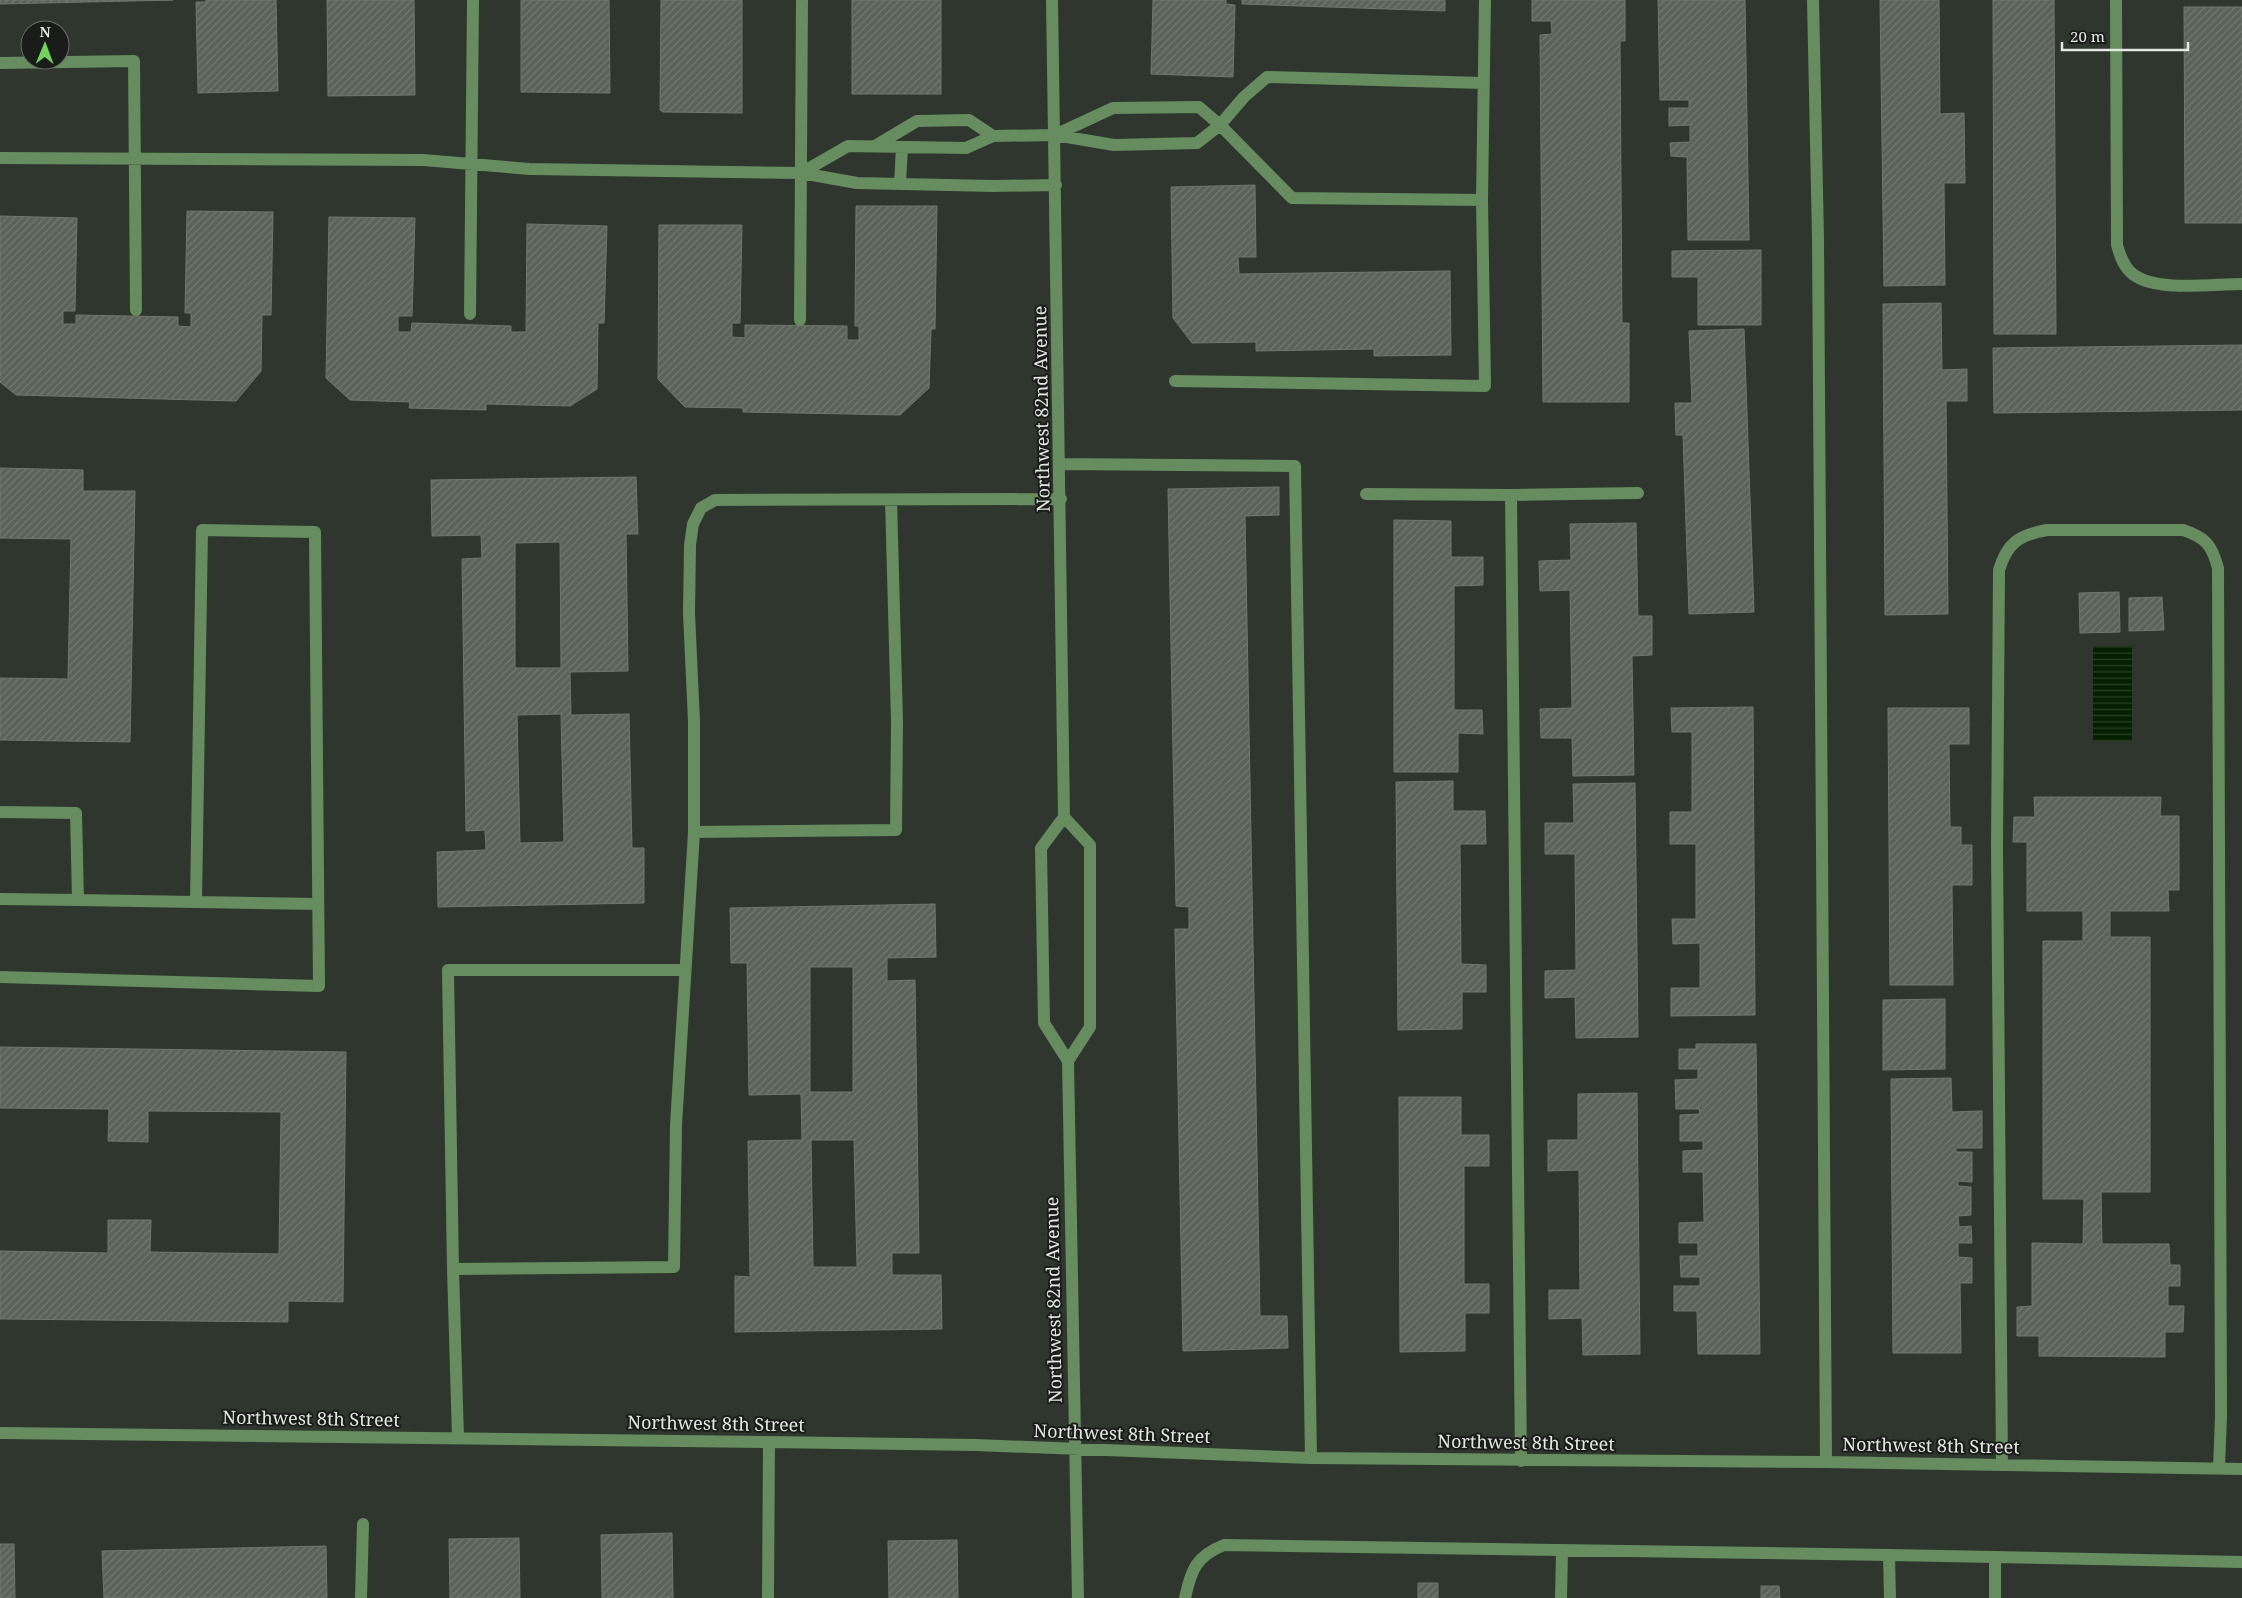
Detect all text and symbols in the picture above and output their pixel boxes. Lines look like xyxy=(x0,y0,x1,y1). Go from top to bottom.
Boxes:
north arrow xyxy=(20,20,70,70)
scale bar xyxy=(2062,20,2188,52)
text: N xyxy=(40,22,51,41)
text: 20 m xyxy=(2070,26,2105,46)
street label: Northwest 82nd Avenue xyxy=(1027,306,1055,512)
street label: Northwest 82nd Avenue xyxy=(1039,1197,1067,1403)
street label: Northwest 8th Street xyxy=(222,1404,400,1432)
street label: Northwest 8th Street xyxy=(627,1409,805,1437)
street label: Northwest 8th Street xyxy=(1033,1418,1211,1448)
street label: Northwest 8th Street xyxy=(1437,1428,1615,1456)
street label: Northwest 8th Street xyxy=(1842,1431,2020,1459)

